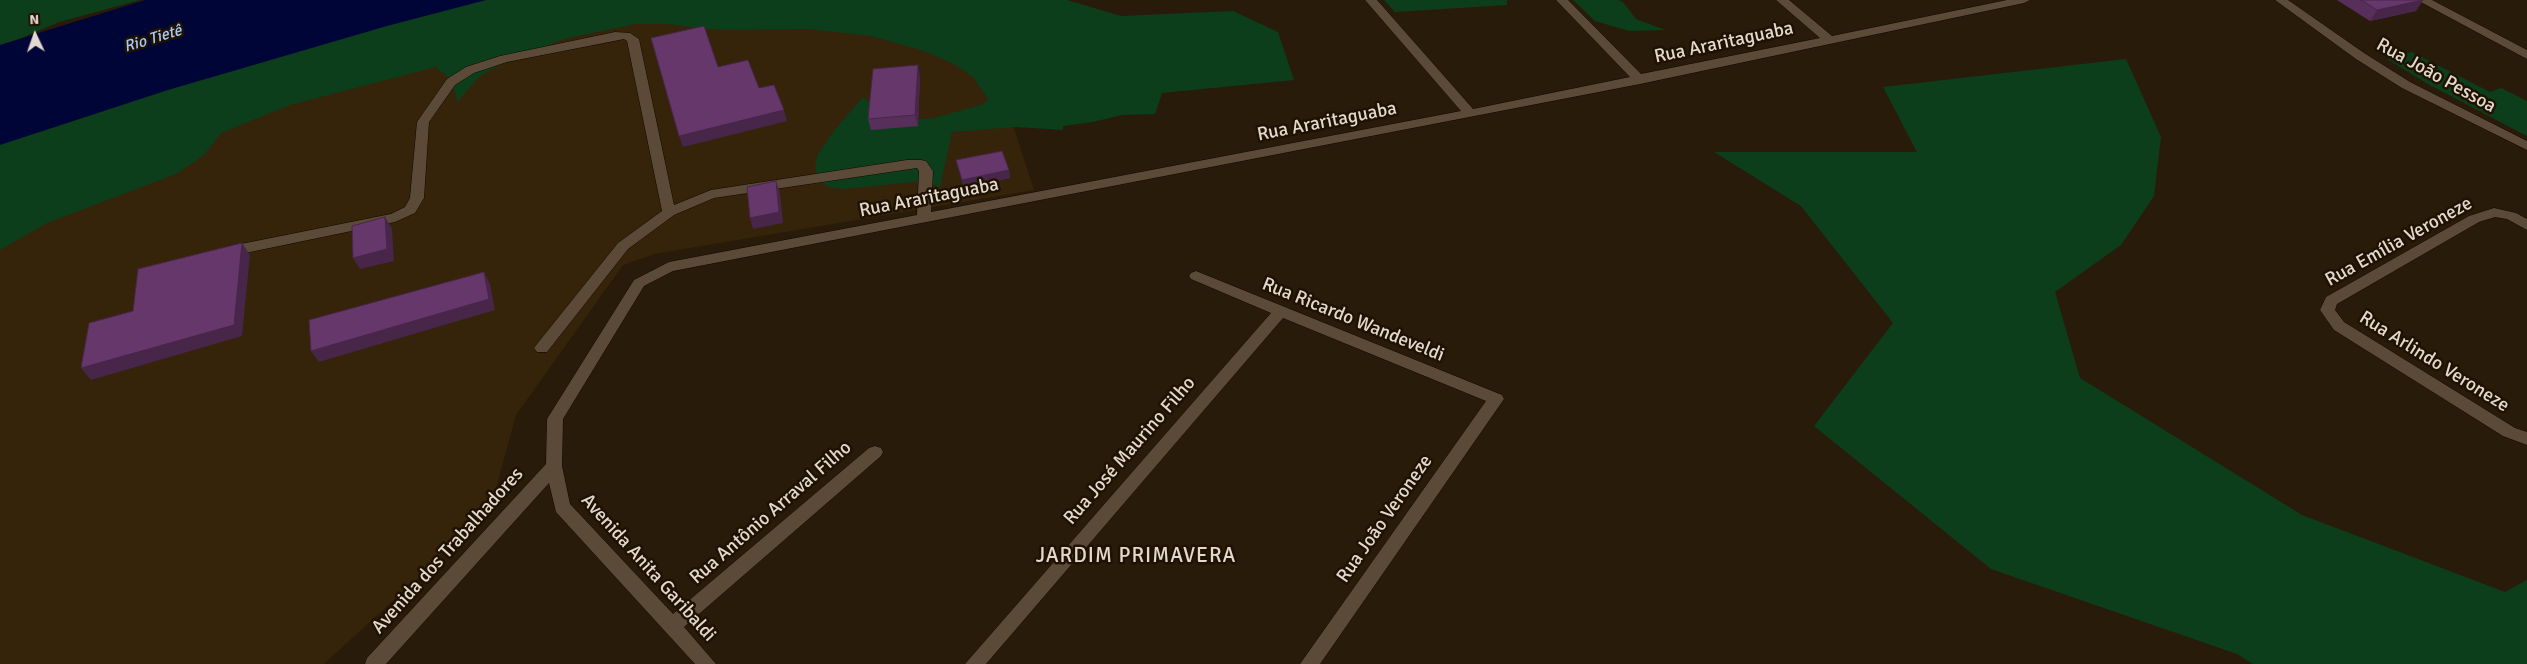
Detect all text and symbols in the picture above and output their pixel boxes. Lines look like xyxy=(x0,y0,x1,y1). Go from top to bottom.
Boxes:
north arrow xyxy=(10,10,60,60)
text: N xyxy=(29,11,40,28)
street label: Rua Araritaguaba xyxy=(1652,17,1796,69)
water label: Rio Tietê xyxy=(122,21,184,57)
street label: Rua João Pessoa xyxy=(2372,34,2500,118)
street label: Rua Araritaguaba xyxy=(1255,97,1399,147)
street label: Rua Araritaguaba xyxy=(857,173,1001,223)
street label: Rua Emília Veroneze xyxy=(2322,192,2476,292)
street label: Rua Ricardo Wandeveldi xyxy=(1259,273,1447,367)
street label: Rua Arlindo Veroneze xyxy=(2355,307,2513,417)
street label: Rua José Maurino Filho xyxy=(1059,372,1201,530)
street label: Rua Antônio Arraval Filho xyxy=(685,437,857,589)
street label: Rua João Veroneze xyxy=(1332,451,1438,587)
street label: Avenida dos Trabalhadores xyxy=(367,463,529,639)
street label: Avenida Anita Garibaldi xyxy=(576,490,720,646)
district label: JARDIM PRIMAVERA xyxy=(1034,543,1238,569)

